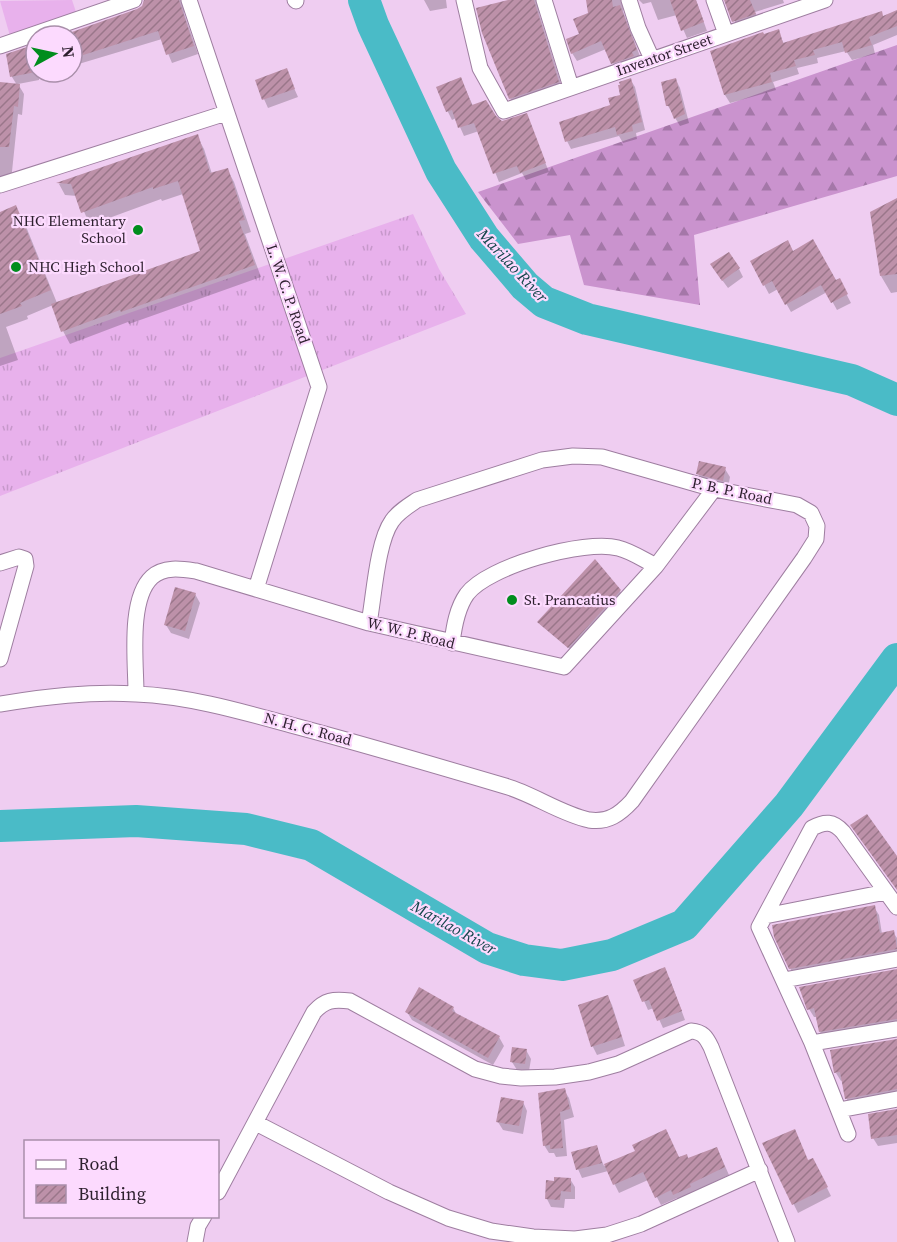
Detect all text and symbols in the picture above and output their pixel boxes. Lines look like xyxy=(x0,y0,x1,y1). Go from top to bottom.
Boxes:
north arrow xyxy=(24,24,84,84)
street label: Inventor Street xyxy=(613,28,715,81)
text: N xyxy=(57,45,81,60)
place label: NHC Elementary School xyxy=(13,210,127,248)
water label: Marilao River xyxy=(472,222,553,307)
marker: NHC Elementary School xyxy=(131,223,145,237)
street label: L. W. C. P. Road xyxy=(262,241,315,347)
place label: NHC High School xyxy=(28,256,145,277)
marker: NHC High School xyxy=(9,260,23,274)
street label: P. B. P. Road xyxy=(690,472,775,509)
place label: St. Prancatius xyxy=(524,589,615,610)
marker: St. Prancatius xyxy=(505,593,519,607)
street label: W. W. P. Road xyxy=(365,611,458,654)
street label: N. H. C. Road xyxy=(262,707,355,750)
water label: Marilao River xyxy=(407,894,501,960)
legend xyxy=(24,1140,219,1218)
text: Road xyxy=(78,1151,119,1176)
text: Building xyxy=(78,1181,146,1206)

